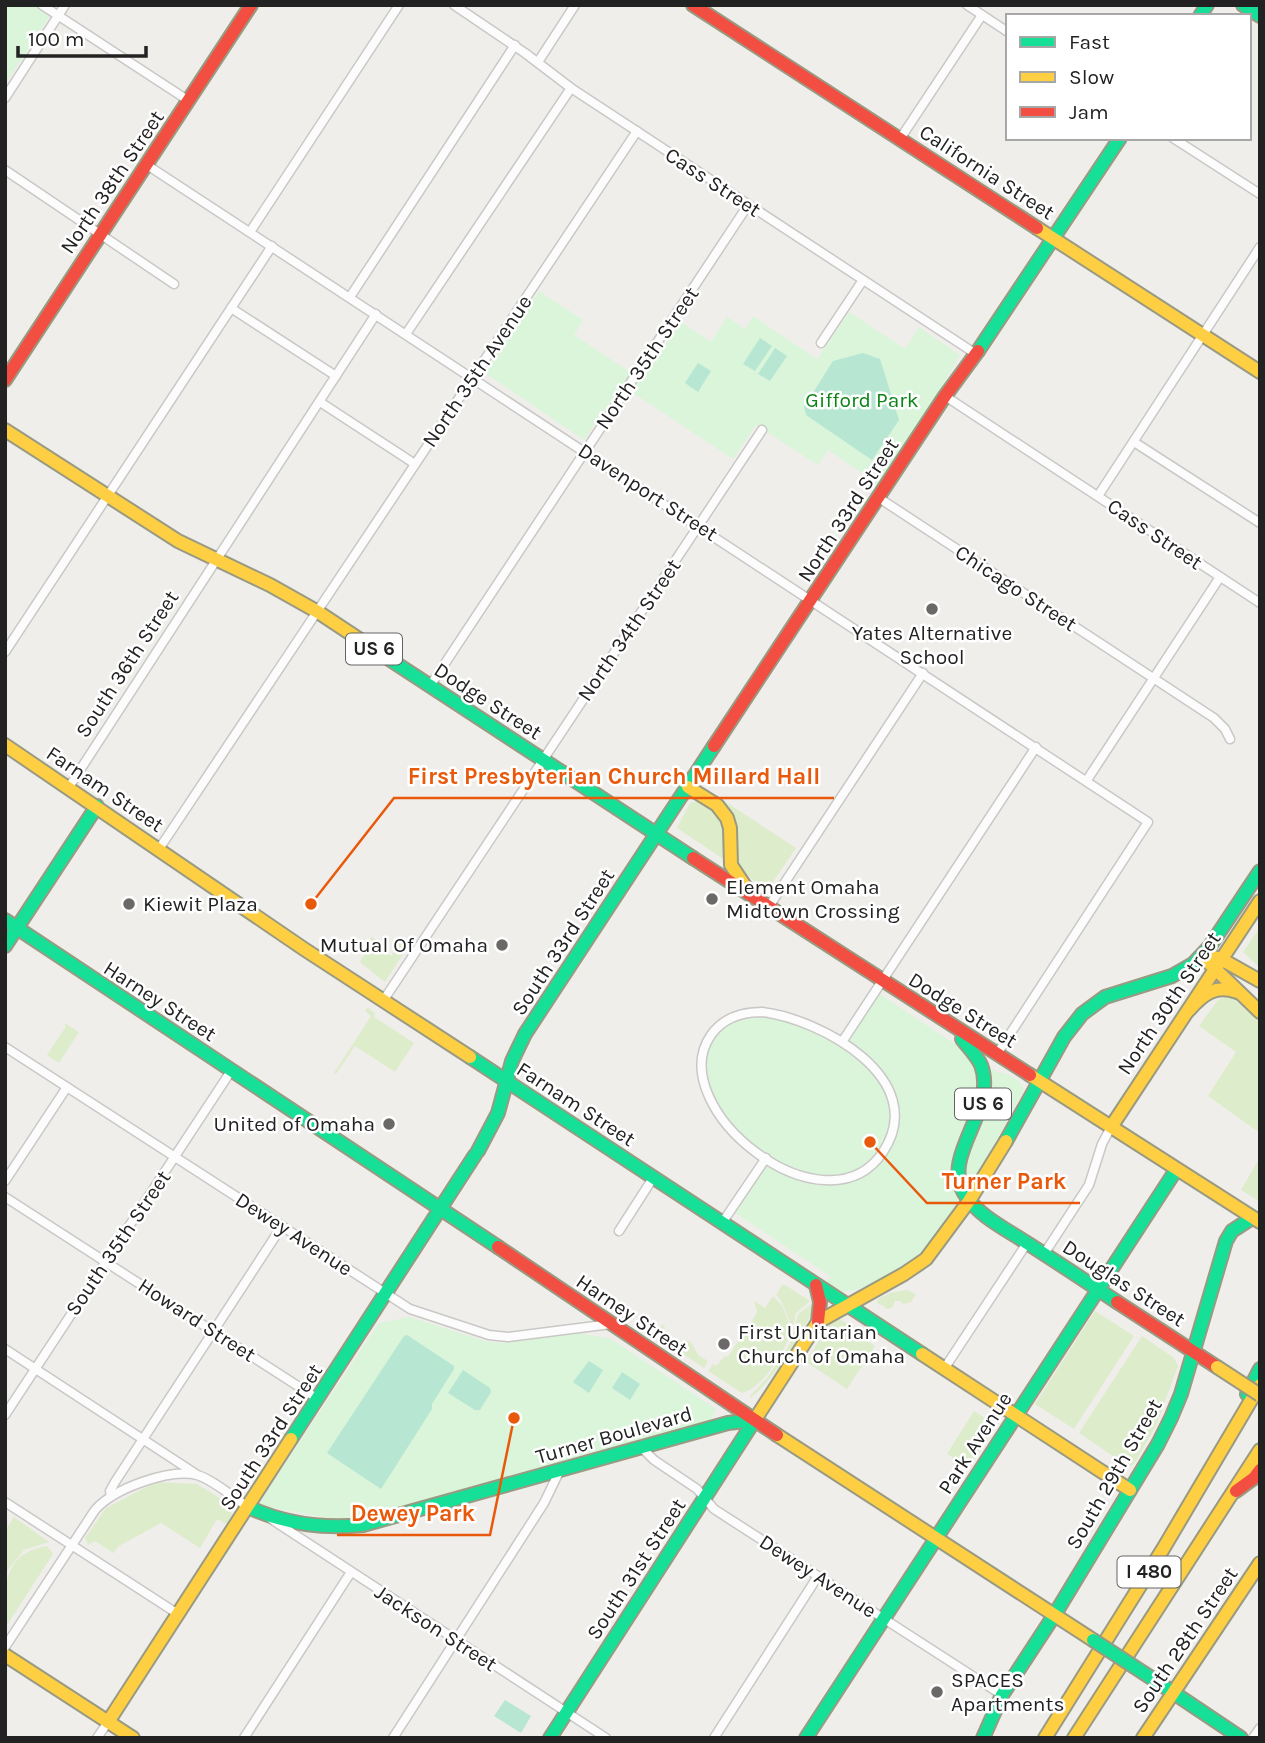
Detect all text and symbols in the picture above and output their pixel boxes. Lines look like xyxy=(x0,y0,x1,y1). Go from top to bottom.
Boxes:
scale bar xyxy=(18,14,145,58)
legend xyxy=(1006,14,1251,140)
text: 100 m xyxy=(28,27,85,51)
text: Fast xyxy=(1069,30,1110,54)
text: Slow xyxy=(1069,65,1114,89)
text: Jam xyxy=(1069,100,1109,124)
street label: North 38th Street xyxy=(55,106,169,258)
street label: California Street xyxy=(915,119,1059,225)
street label: Cass Street xyxy=(661,142,765,222)
street label: North 35th Street xyxy=(591,282,704,434)
street label: North 35th Avenue xyxy=(417,291,537,451)
park label: Gifford Park xyxy=(805,388,919,412)
street label: North 33rd Street xyxy=(793,434,903,586)
street label: Davenport Street xyxy=(574,438,722,546)
street label: Cass Street xyxy=(1103,494,1207,575)
street label: Chicago Street xyxy=(951,540,1081,636)
street label: North 34th Street xyxy=(573,554,686,706)
street label: South 36th Street xyxy=(71,586,183,742)
marker: Yates Alternative School xyxy=(924,601,940,617)
place label: Yates Alternative School xyxy=(852,621,1012,669)
road number: US 6 xyxy=(346,634,402,664)
street label: Dodge Street xyxy=(430,657,546,745)
street label: Farnam Street xyxy=(42,741,168,837)
callout: First Presbyterian Church Millard Hall xyxy=(394,754,834,798)
text: First Presbyterian Church Millard Hall xyxy=(408,763,820,790)
street label: South 33rd Street xyxy=(507,864,619,1020)
place label: Element Omaha Midtown Crossing xyxy=(726,875,900,923)
marker: Element Omaha Midtown Crossing xyxy=(704,891,720,907)
place label: Kiewit Plaza xyxy=(143,892,258,916)
marker: Kiewit Plaza xyxy=(121,896,137,912)
street label: North 30th Street xyxy=(1112,927,1226,1079)
place label: Mutual Of Omaha xyxy=(320,933,488,957)
marker: Mutual Of Omaha xyxy=(494,937,510,953)
street label: Harney Street xyxy=(99,956,221,1046)
street label: Dodge Street xyxy=(904,967,1022,1053)
street label: Farnam Street xyxy=(512,1057,640,1151)
road number: US 6 xyxy=(955,1088,1011,1120)
place label: United of Omaha xyxy=(214,1112,375,1136)
marker: United of Omaha xyxy=(381,1116,397,1132)
callout: Turner Park xyxy=(927,1159,1080,1203)
street label: South 35th Street xyxy=(61,1166,176,1320)
text: Turner Park xyxy=(942,1168,1067,1195)
street label: Dewey Avenue xyxy=(231,1187,357,1281)
street label: Douglas Street xyxy=(1058,1235,1190,1332)
street label: Harney Street xyxy=(572,1269,692,1361)
street label: Howard Street xyxy=(134,1273,260,1367)
place label: First Unitarian Church of Omaha xyxy=(738,1320,905,1368)
marker: First Unitarian Church of Omaha xyxy=(716,1336,732,1352)
street label: South 33rd Street xyxy=(215,1359,327,1515)
street label: Park Avenue xyxy=(933,1388,1017,1498)
street label: South 29th Street xyxy=(1061,1394,1167,1554)
street label: Turner Boulevard xyxy=(533,1401,695,1469)
callout: Dewey Park xyxy=(337,1491,490,1535)
street label: South 31st Street xyxy=(581,1494,691,1644)
text: Dewey Park xyxy=(351,1500,476,1527)
street label: Dewey Avenue xyxy=(755,1529,881,1623)
road number: I 480 xyxy=(1118,1556,1180,1588)
street label: South 28th Street xyxy=(1127,1562,1243,1717)
street label: Jackson Street xyxy=(371,1580,502,1676)
place label: SPACES Apartments xyxy=(951,1668,1064,1716)
marker: SPACES Apartments xyxy=(929,1684,945,1700)

